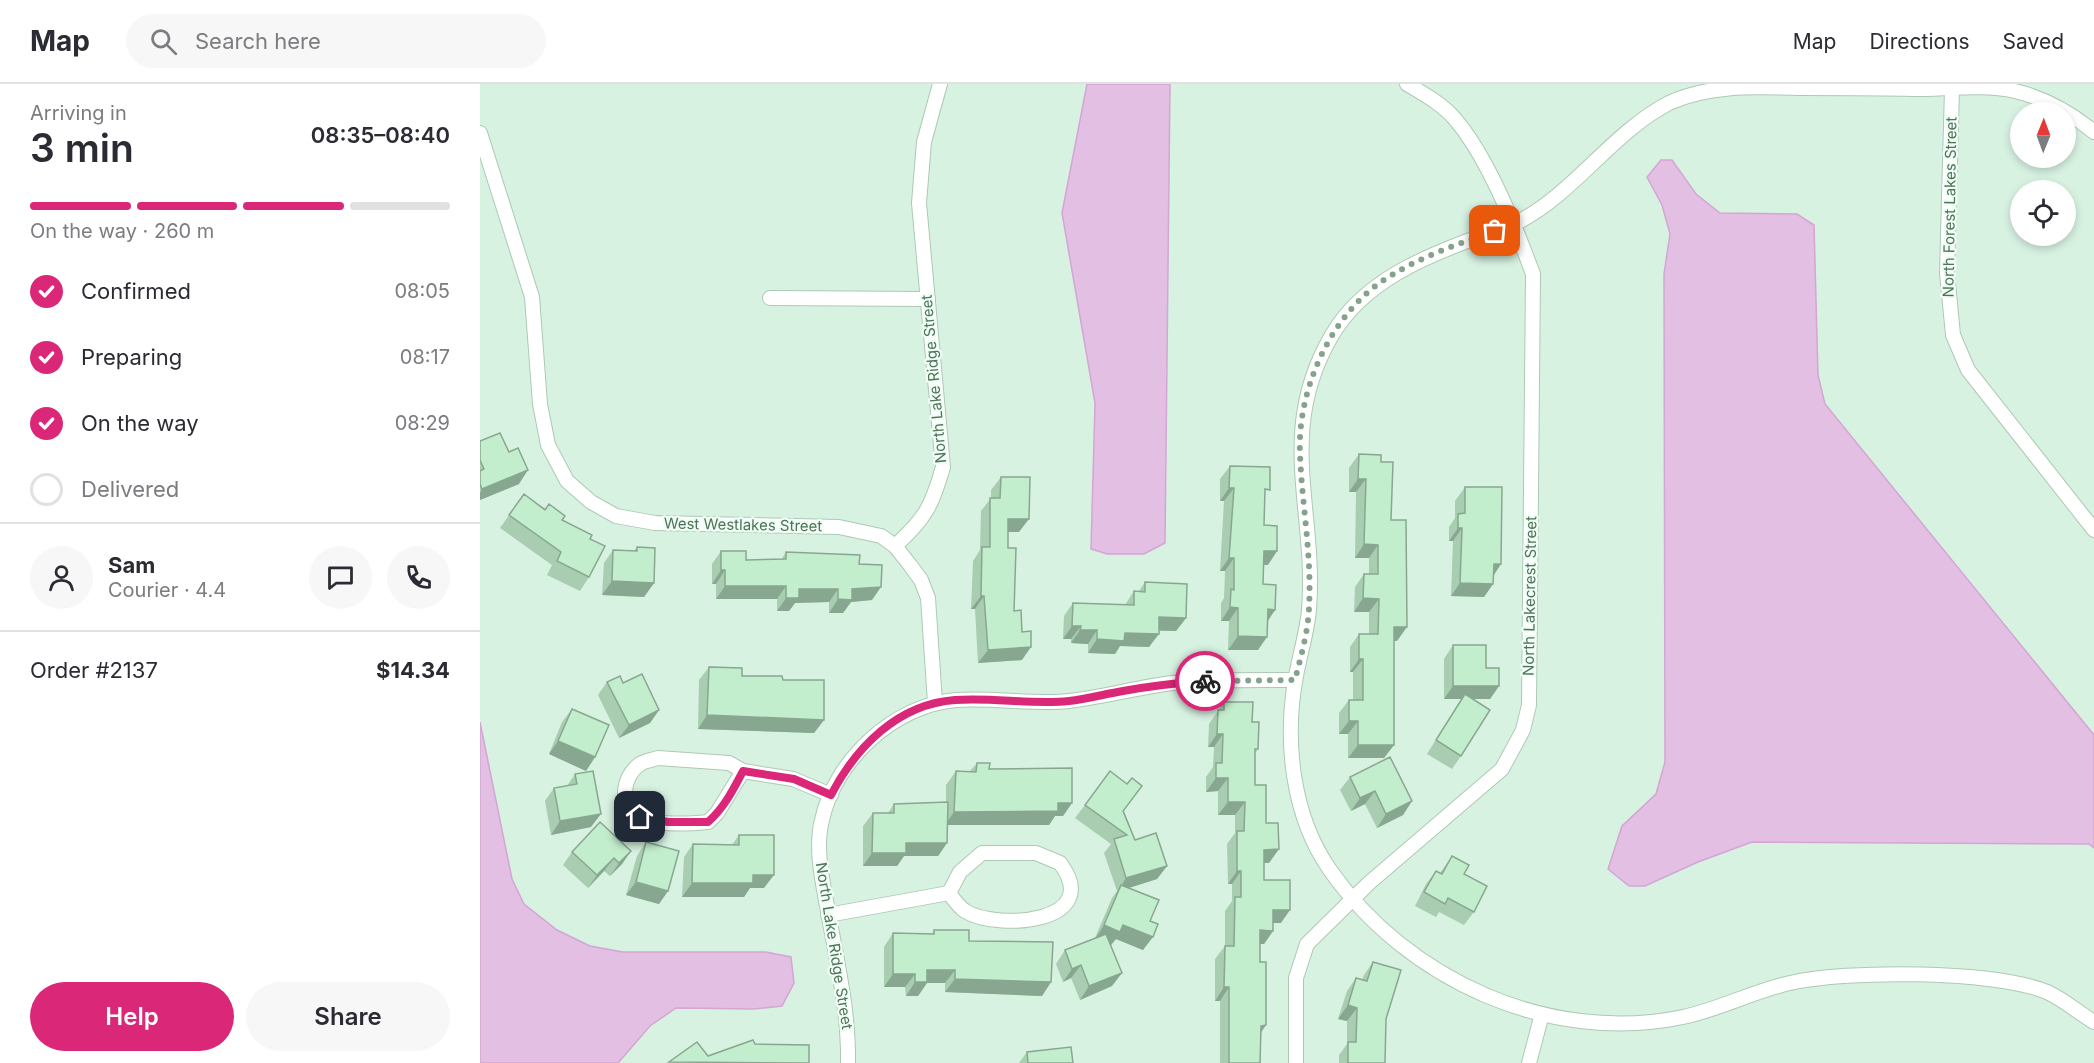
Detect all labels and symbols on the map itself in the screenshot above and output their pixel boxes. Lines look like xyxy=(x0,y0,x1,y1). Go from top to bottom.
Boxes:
north arrow xyxy=(2010,102,2076,168)
street label: North Forest Lakes Street xyxy=(1938,116,1961,297)
pin xyxy=(1469,205,1520,256)
street label: North Lake Ridge Street xyxy=(917,294,950,464)
street label: West Westlakes Street xyxy=(664,514,823,535)
street label: North Lakecrest Street xyxy=(1519,516,1540,676)
courier xyxy=(1175,651,1235,711)
pin xyxy=(614,791,665,842)
street label: North Lake Ridge Street xyxy=(812,861,857,1031)

